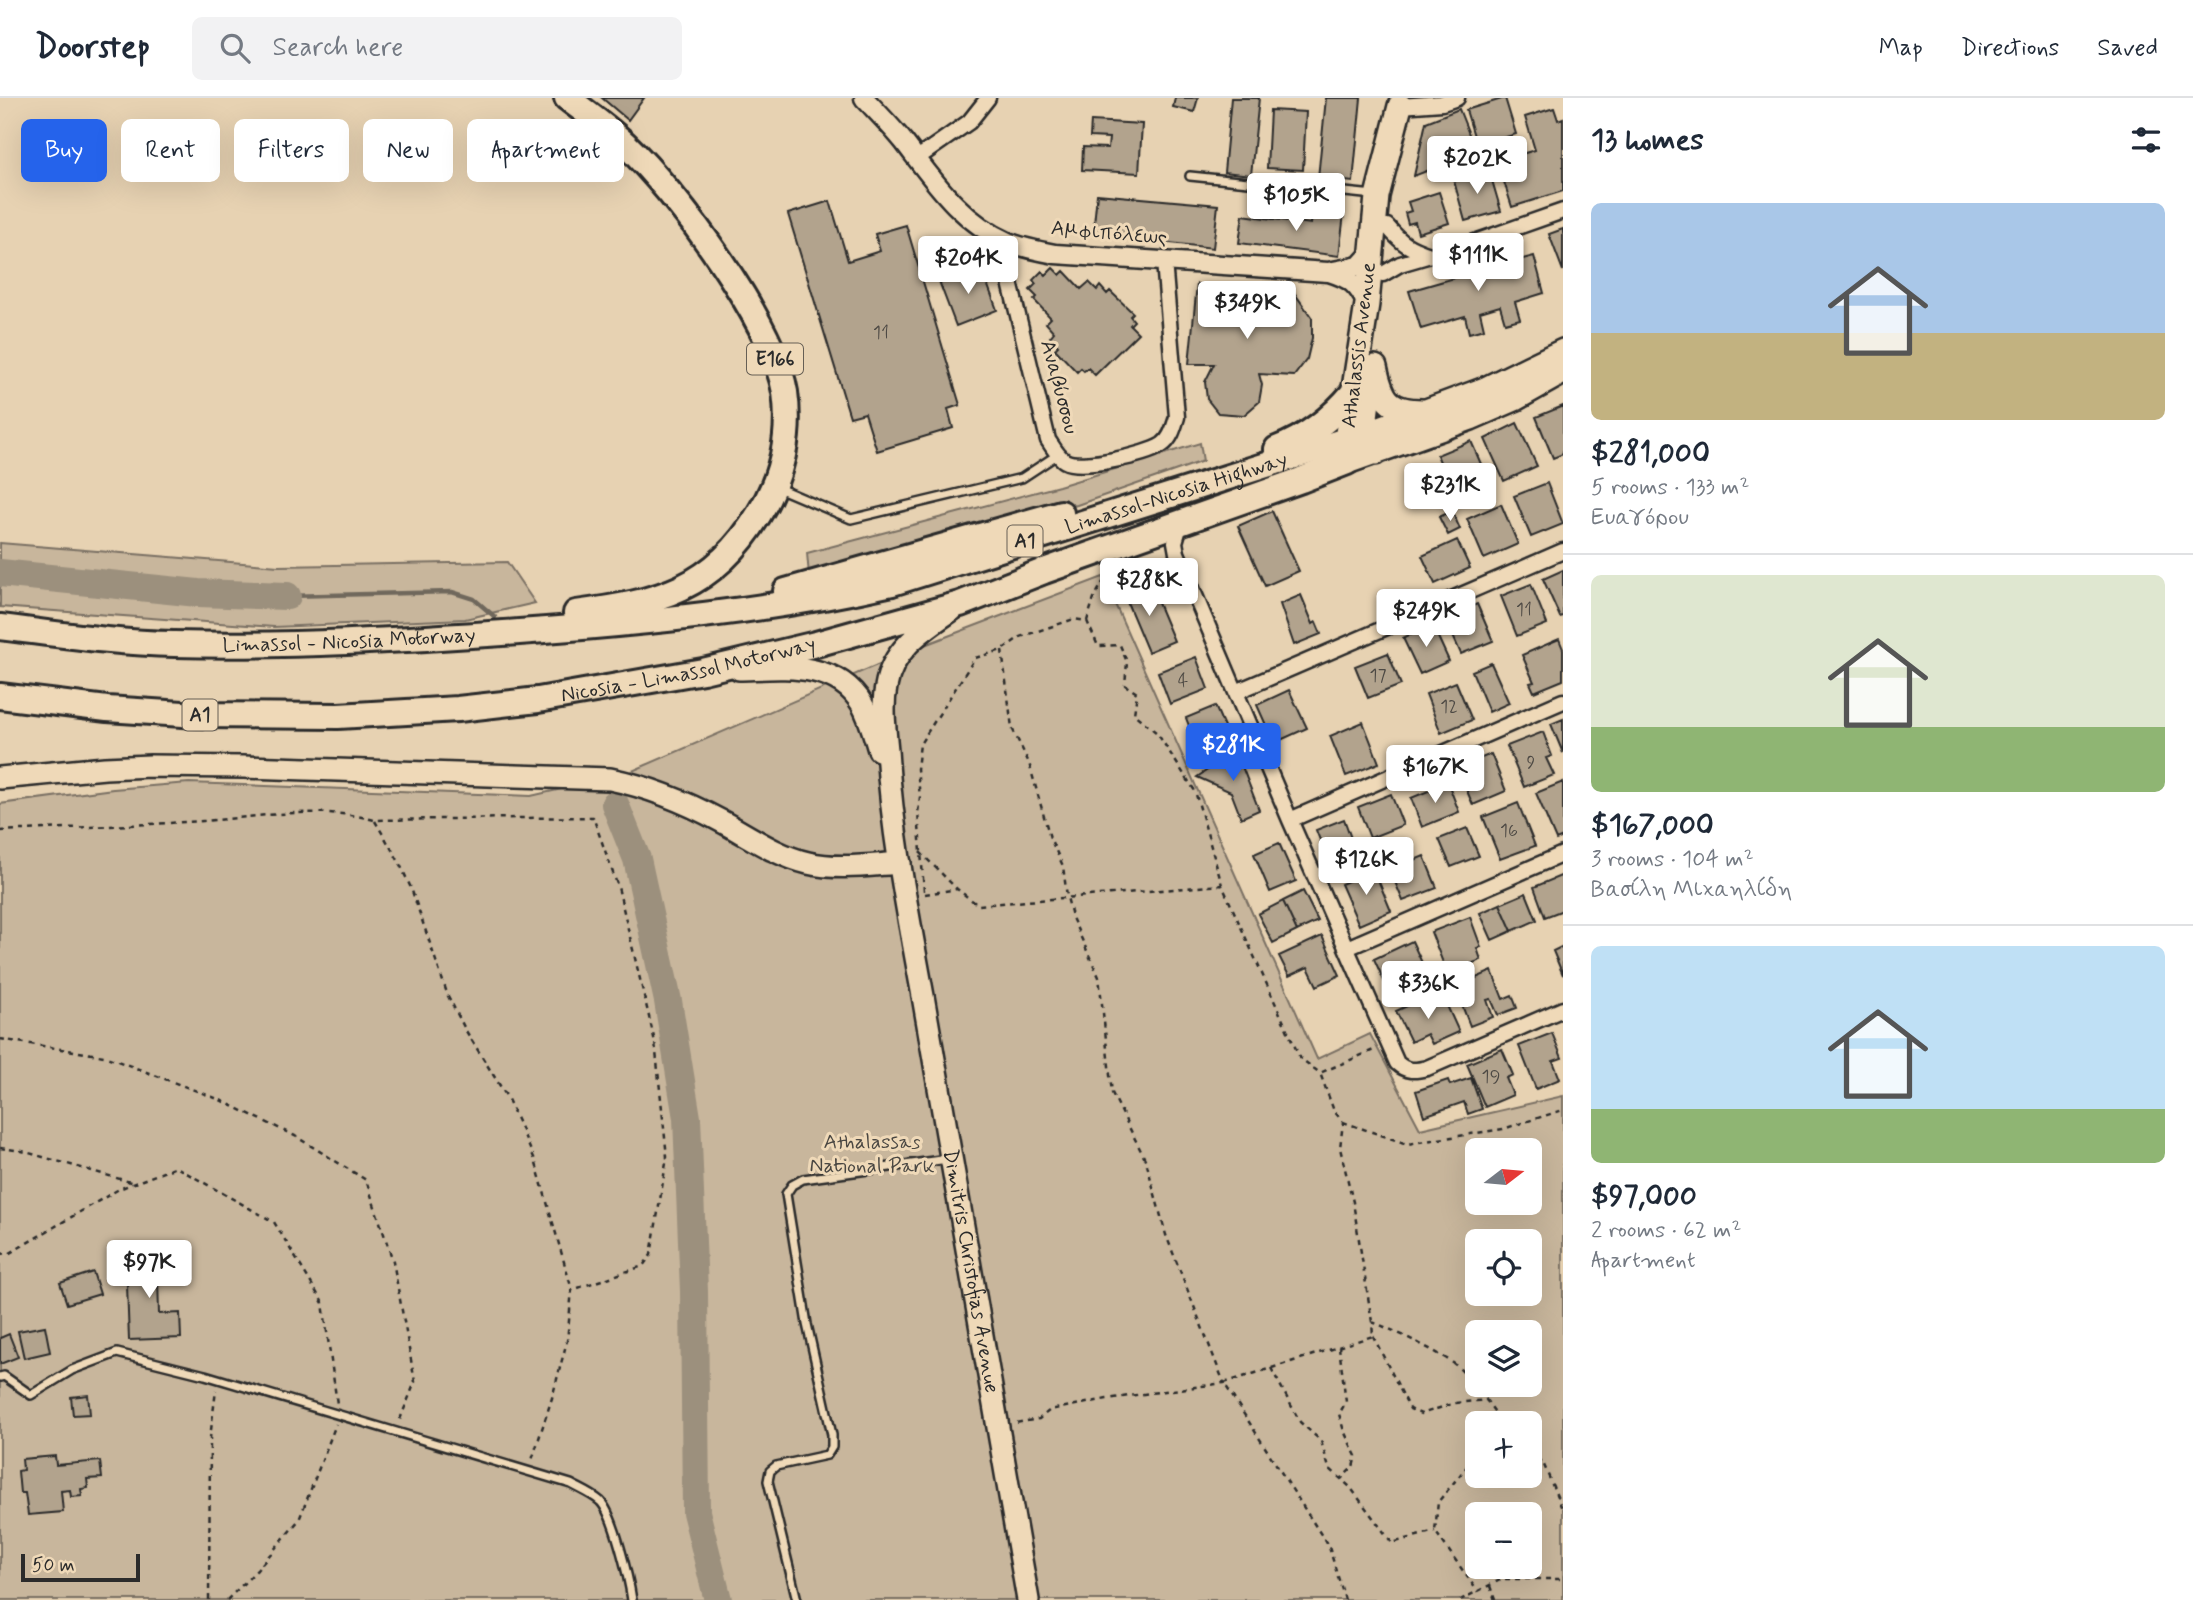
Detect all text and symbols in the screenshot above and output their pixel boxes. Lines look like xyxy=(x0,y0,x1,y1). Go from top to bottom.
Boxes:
search box xyxy=(192,17,682,80)
text: Doorstep xyxy=(35,26,150,70)
icon: search xyxy=(216,29,254,67)
text: Search here xyxy=(272,31,403,65)
text: Map xyxy=(1879,33,1923,64)
text: Directions xyxy=(1961,33,2059,64)
text: Saved xyxy=(2097,33,2158,64)
chip: Buy xyxy=(21,119,107,182)
chip: Rent xyxy=(121,119,220,182)
chip: Filters xyxy=(234,119,349,182)
chip: New xyxy=(363,119,453,182)
chip: Apartment xyxy=(467,119,624,182)
text: 13 homes xyxy=(1591,121,1704,160)
icon: filters xyxy=(2127,121,2165,159)
pin: $202K xyxy=(1428,136,1526,196)
text: $202K xyxy=(1443,144,1511,174)
pin: $105K xyxy=(1247,174,1345,233)
text: $105K xyxy=(1263,181,1329,211)
street label: Αμφιπόλεως xyxy=(1050,214,1168,252)
pin: $111K xyxy=(1429,234,1527,293)
pin: $204K xyxy=(919,236,1017,296)
text: $111K xyxy=(1449,241,1507,271)
text: $204K xyxy=(934,244,1002,274)
icon: home xyxy=(1815,248,1941,374)
street label: Athalassis Avenue xyxy=(1335,260,1383,430)
pin: $349K xyxy=(1198,282,1296,341)
text: $349K xyxy=(1214,289,1280,319)
house number: 11 xyxy=(873,321,889,345)
street label: Αναβύσσου xyxy=(1033,337,1085,437)
road number: E166 xyxy=(747,344,803,374)
text: $281,000 xyxy=(1591,434,1710,473)
street label: Limassol-Nicosia Highway xyxy=(1062,445,1291,542)
pin: $231K xyxy=(1401,464,1499,523)
text: $231K xyxy=(1420,471,1480,501)
text: 5 rooms · 133 m² xyxy=(1591,473,1750,503)
text: Ευαγόρου xyxy=(1591,503,1689,533)
road number: A1 xyxy=(1007,526,1042,556)
pin: $288K xyxy=(1100,559,1198,618)
text: $288K xyxy=(1116,566,1182,596)
pin: $249K xyxy=(1377,589,1475,649)
text: $249K xyxy=(1392,597,1460,627)
house number: 11 xyxy=(1516,598,1532,622)
icon: home xyxy=(1815,620,1941,746)
street label: Limassol - Nicosia Motorway xyxy=(222,621,476,659)
street label: Nicosia - Limassol Motorway xyxy=(559,631,819,710)
house number: 17 xyxy=(1369,664,1387,688)
house number: 4 xyxy=(1178,669,1188,693)
house number: 12 xyxy=(1440,695,1458,719)
road number: A1 xyxy=(182,700,218,730)
pin: $281K xyxy=(1184,724,1282,783)
text: $281K xyxy=(1202,731,1264,761)
pin: $167K xyxy=(1386,746,1484,805)
house number: 9 xyxy=(1527,751,1536,775)
text: $167K xyxy=(1402,753,1468,783)
text: $167,000 xyxy=(1591,806,1714,845)
house number: 16 xyxy=(1500,819,1518,843)
pin: $126K xyxy=(1317,838,1415,897)
text: $126K xyxy=(1334,845,1398,875)
text: 3 rooms · 104 m² xyxy=(1591,845,1754,875)
text: Βασίλη Μιχαηλίδη xyxy=(1591,875,1792,905)
pin: $336K xyxy=(1379,962,1477,1021)
text: $336K xyxy=(1398,969,1458,999)
icon: home xyxy=(1815,991,1941,1117)
house number: 19 xyxy=(1482,1065,1500,1089)
park label: Athalassas National Park xyxy=(809,1128,935,1180)
north arrow xyxy=(1465,1138,1542,1214)
map controls xyxy=(1465,1138,1542,1579)
street label: Dimitris Christofias Avenue xyxy=(936,1147,1006,1395)
text: $97,000 xyxy=(1591,1177,1697,1216)
text: 2 rooms · 62 m² xyxy=(1591,1216,1742,1246)
button: locate xyxy=(1465,1229,1542,1306)
pin: $97K xyxy=(108,1240,190,1300)
text: Apartment xyxy=(1591,1246,1696,1276)
text: $97K xyxy=(123,1248,175,1278)
button: layers xyxy=(1465,1320,1542,1397)
button: + xyxy=(1465,1411,1542,1488)
button: − xyxy=(1465,1502,1542,1579)
scale bar xyxy=(21,1551,140,1583)
text: 50 m xyxy=(32,1553,75,1578)

